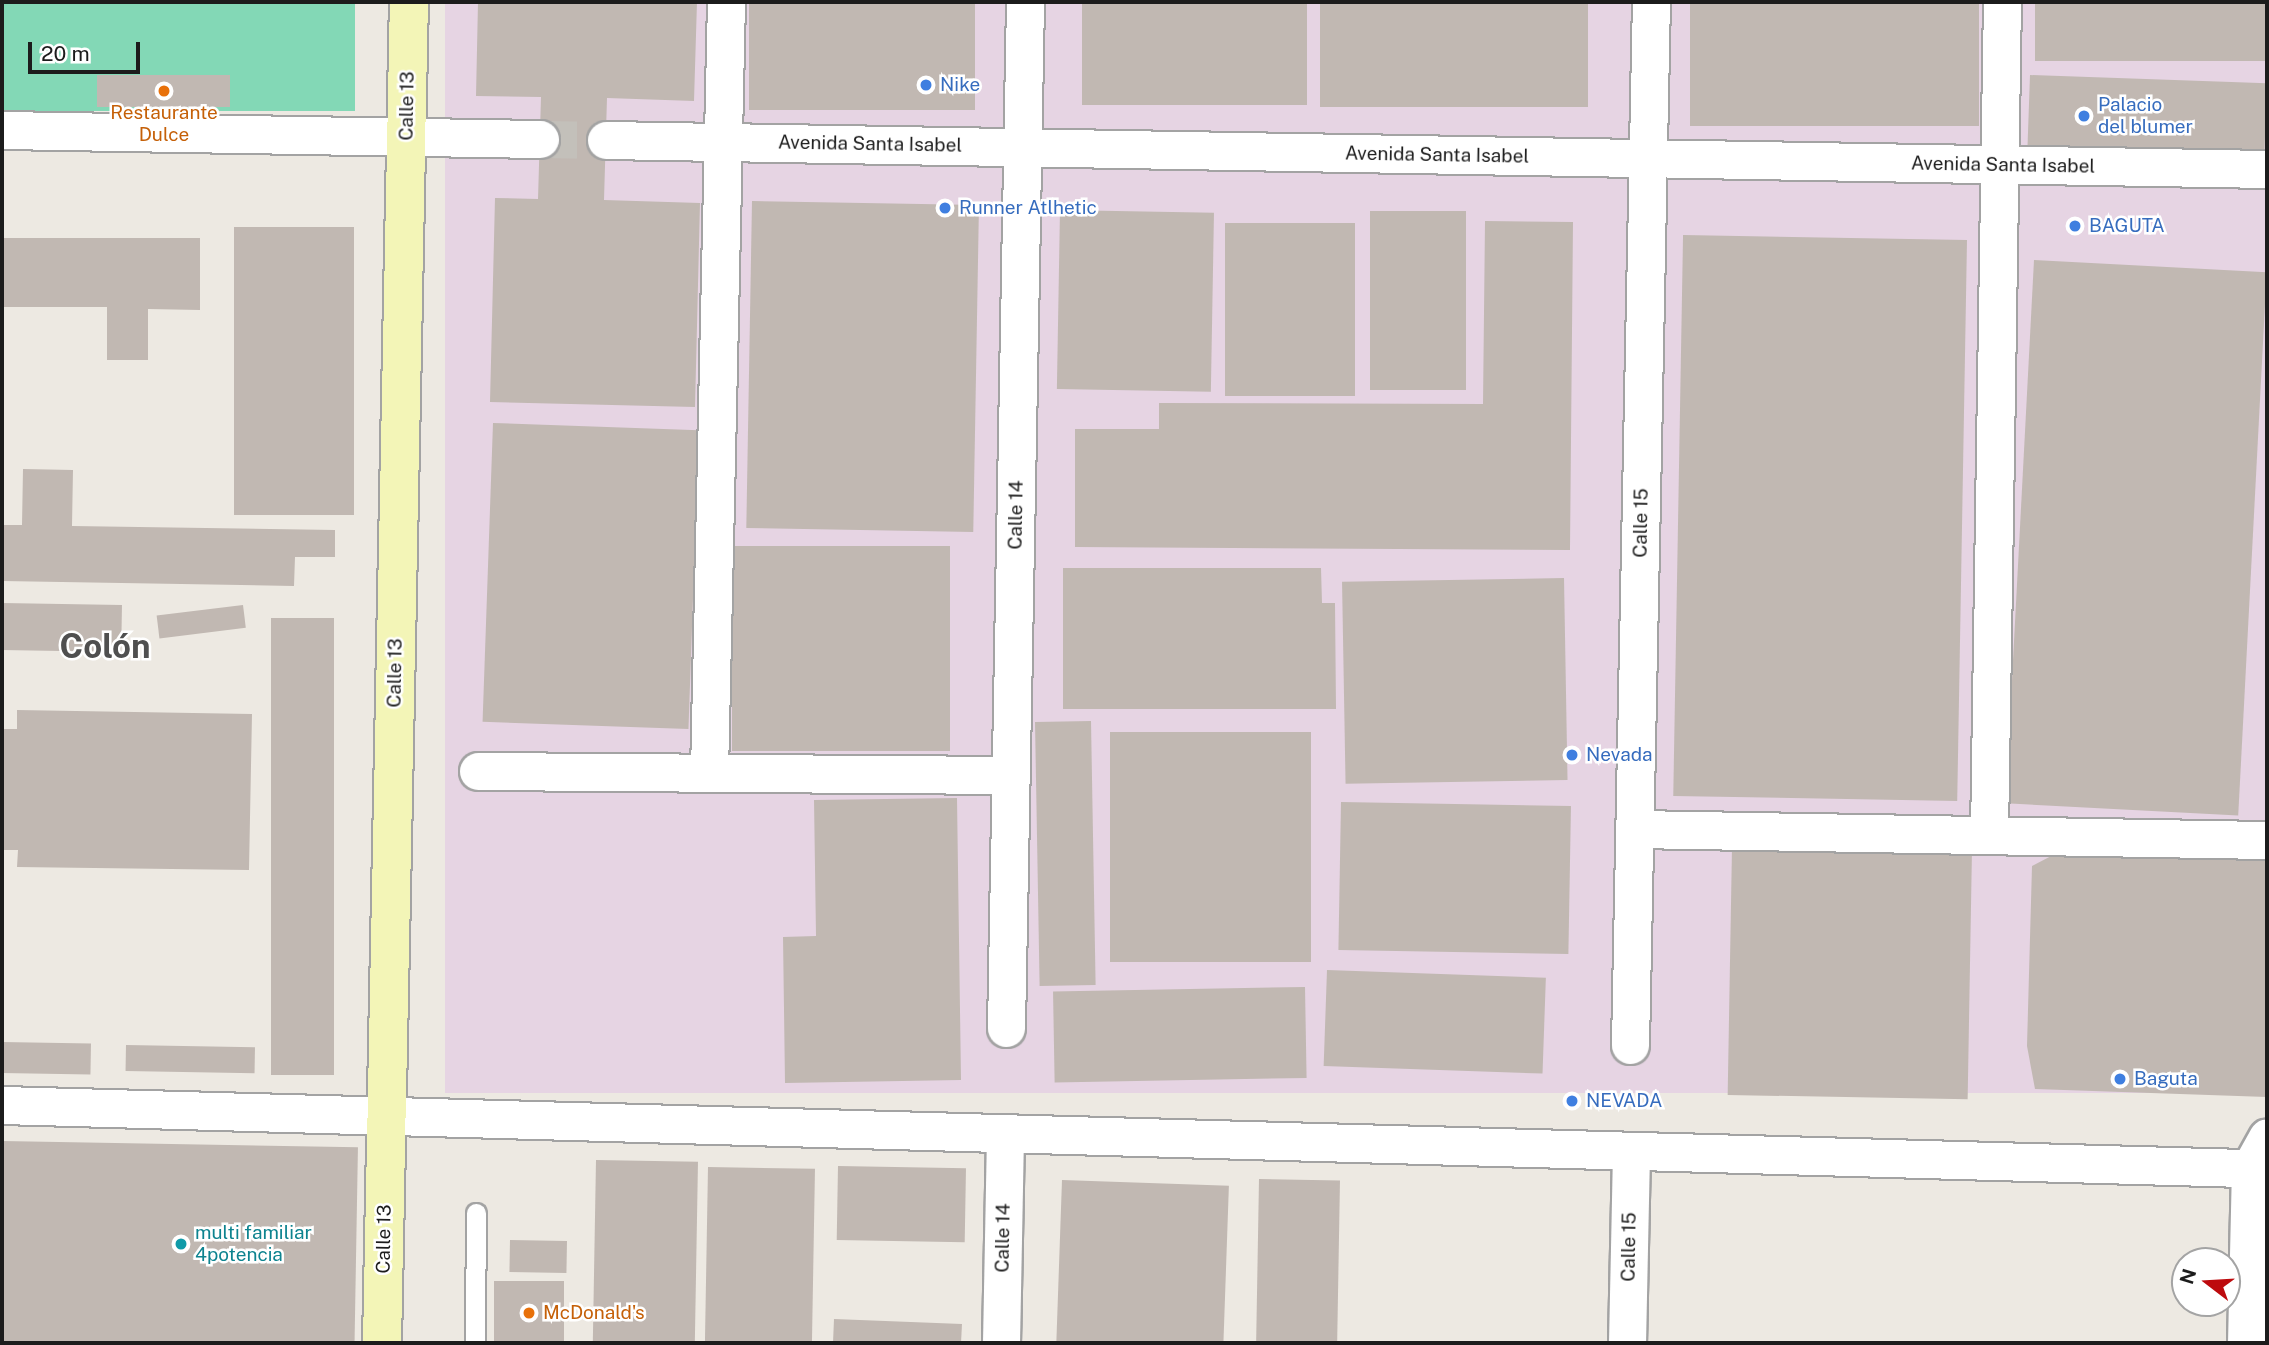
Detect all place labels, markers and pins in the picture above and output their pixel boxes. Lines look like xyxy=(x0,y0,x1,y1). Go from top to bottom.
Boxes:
place label: Nike xyxy=(940,74,980,96)
marker: Nike xyxy=(918,77,934,93)
marker: Restaurante Dulce xyxy=(156,83,172,99)
place label: Palacio del blumer xyxy=(2098,94,2193,138)
place label: Restaurante Dulce xyxy=(110,102,218,146)
marker: Palacio del blumer xyxy=(2076,108,2092,124)
place label: Runner Atlhetic xyxy=(959,197,1097,219)
marker: Runner Atlhetic xyxy=(937,200,953,216)
place label: BAGUTA xyxy=(2089,215,2165,237)
marker: BAGUTA xyxy=(2067,218,2083,234)
place label: Nevada xyxy=(1586,744,1652,766)
marker: Nevada xyxy=(1564,747,1580,763)
place label: Baguta xyxy=(2134,1068,2198,1090)
marker: Baguta xyxy=(2112,1071,2128,1087)
place label: NEVADA xyxy=(1586,1090,1662,1112)
marker: NEVADA xyxy=(1564,1093,1580,1109)
place label: multi familiar 4potencia xyxy=(195,1222,312,1266)
marker: multi familiar 4potencia xyxy=(173,1236,189,1252)
place label: McDonald's xyxy=(543,1302,645,1324)
marker: McDonald's xyxy=(521,1305,537,1321)

